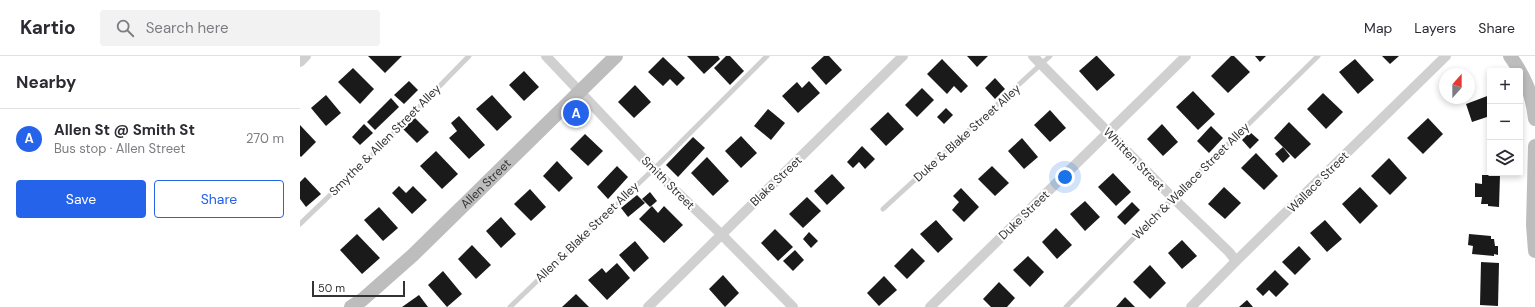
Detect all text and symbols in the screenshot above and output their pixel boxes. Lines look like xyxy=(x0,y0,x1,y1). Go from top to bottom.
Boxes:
search box xyxy=(100,10,380,46)
text: Kartio xyxy=(20,15,76,40)
icon: search xyxy=(114,17,136,39)
text: Search here xyxy=(146,18,228,38)
text: Map xyxy=(1364,19,1392,37)
text: Layers xyxy=(1414,19,1456,37)
text: Share xyxy=(1478,19,1515,37)
north arrow xyxy=(1439,68,1475,104)
map controls xyxy=(1487,68,1523,176)
button: + xyxy=(1487,68,1523,104)
text: Nearby xyxy=(16,71,76,93)
street label: Smythe & Allen Street Alley xyxy=(326,80,445,199)
street label: Duke & Blake Street Alley xyxy=(910,80,1024,185)
pin: A xyxy=(563,98,589,128)
button: − xyxy=(1487,104,1523,140)
street label: Welch & Wallace Street Alley xyxy=(1129,119,1253,243)
text: Allen St @ Smith St xyxy=(54,120,195,140)
street label: Whitten Street xyxy=(1100,124,1168,194)
text: A xyxy=(24,130,34,147)
text: 270 m xyxy=(246,130,284,147)
text: Bus stop · Allen Street xyxy=(54,140,185,157)
button: layers xyxy=(1487,140,1523,176)
street label: Wallace Street xyxy=(1284,148,1352,216)
street label: Blake Street xyxy=(747,152,806,210)
street label: Smith Street xyxy=(638,153,698,213)
street label: Allen Street xyxy=(457,155,515,212)
your location xyxy=(1055,167,1075,187)
street label: Allen & Blake Street Alley xyxy=(532,178,642,286)
button: Save xyxy=(16,180,146,218)
button: Share xyxy=(154,180,284,218)
street label: Duke Street xyxy=(995,187,1053,243)
scale bar xyxy=(312,279,405,298)
text: 50 m xyxy=(318,281,345,295)

